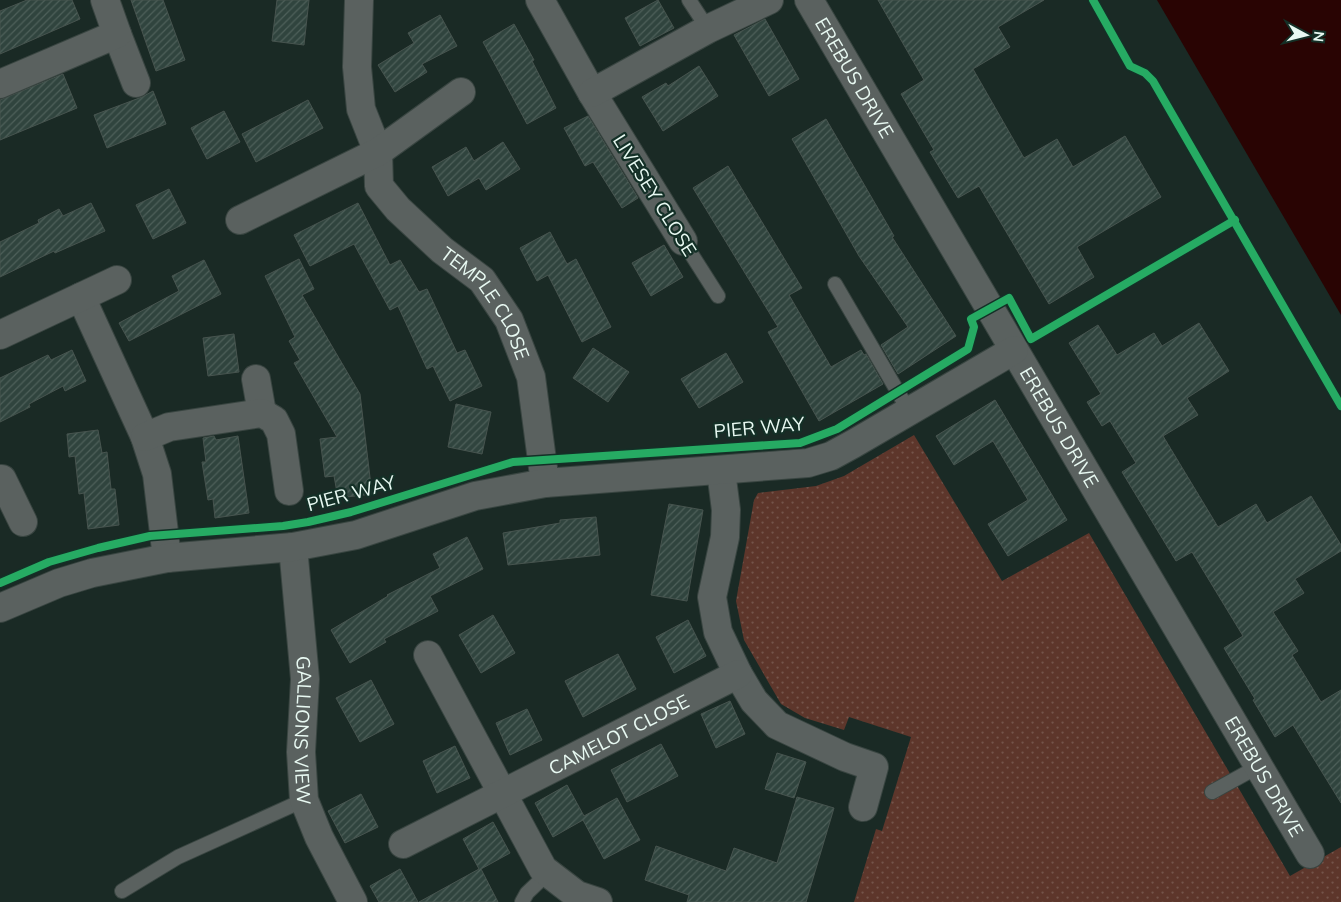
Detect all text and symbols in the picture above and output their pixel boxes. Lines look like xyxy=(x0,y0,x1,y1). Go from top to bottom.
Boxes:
north arrow xyxy=(1281,10,1331,60)
street label: EREBUS DRIVE xyxy=(810,13,899,142)
text: N xyxy=(1309,30,1328,43)
street label: LIVESEY CLOSE xyxy=(608,130,702,260)
street label: TEMPLE CLOSE xyxy=(436,241,535,363)
street label: EREBUS DRIVE xyxy=(1015,362,1104,492)
street label: PIER WAY xyxy=(713,411,806,443)
street label: PIER WAY xyxy=(304,470,398,516)
street label: GALLIONS VIEW xyxy=(289,655,317,806)
street label: CAMELOT CLOSE xyxy=(544,689,693,780)
street label: EREBUS DRIVE xyxy=(1220,712,1309,841)

